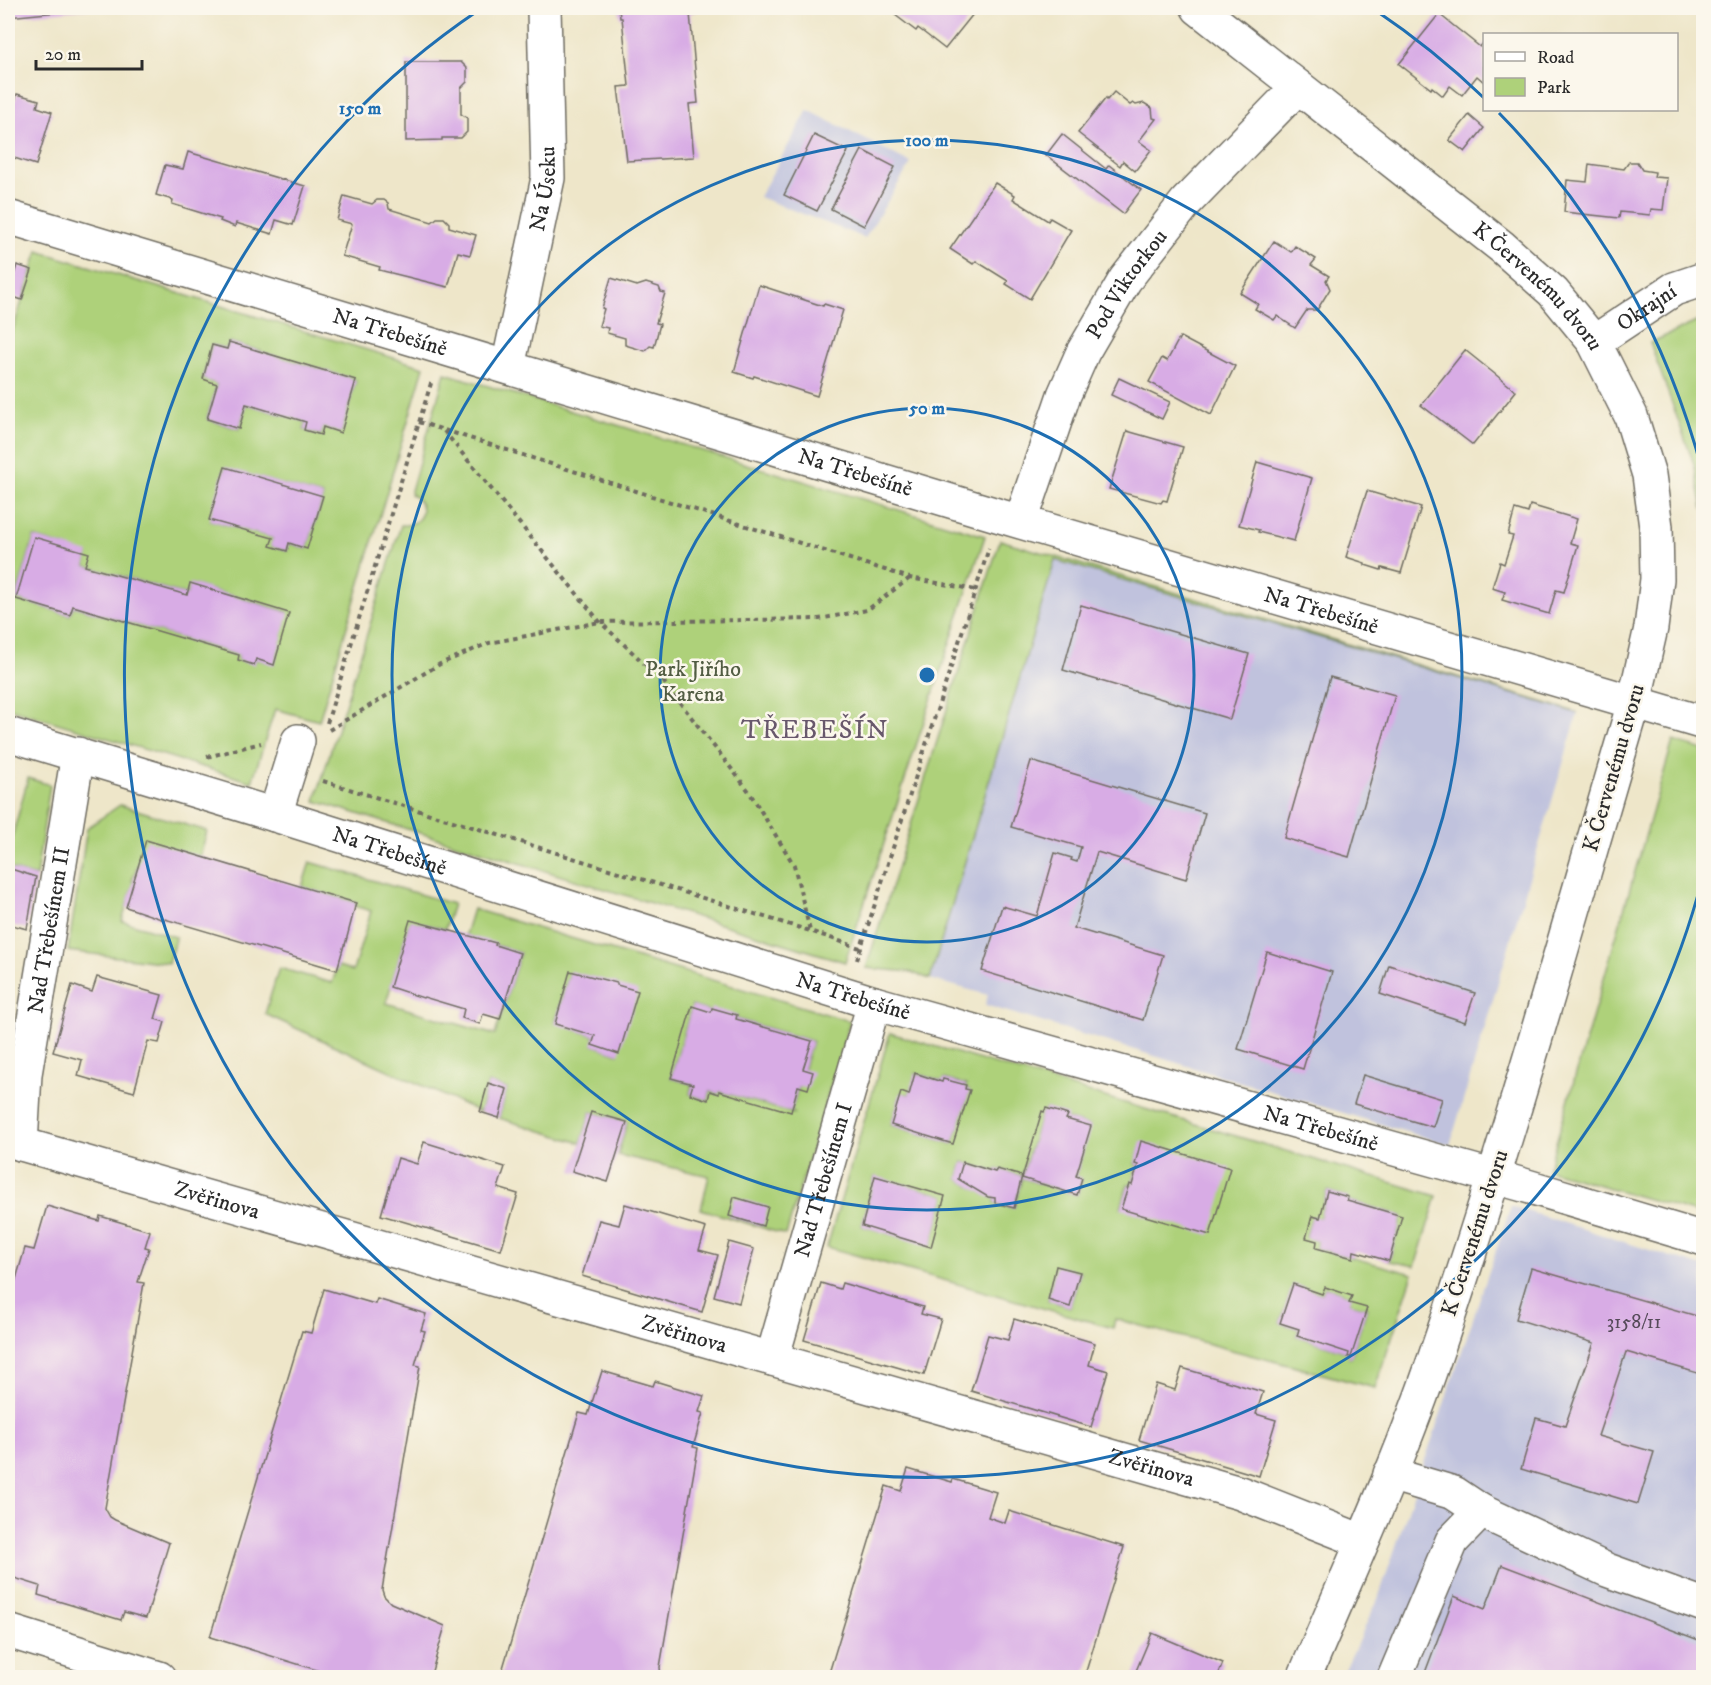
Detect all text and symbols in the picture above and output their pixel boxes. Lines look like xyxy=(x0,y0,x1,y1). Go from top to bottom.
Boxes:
scale bar xyxy=(36,33,142,71)
legend xyxy=(1483,33,1678,111)
text: 20 m xyxy=(45,44,81,66)
text: Road xyxy=(1537,47,1574,69)
text: Park xyxy=(1537,77,1571,99)
text: 150 m xyxy=(339,98,382,120)
text: 100 m xyxy=(905,130,949,152)
street label: Na Úseku xyxy=(524,146,561,234)
street label: K Červenému dvoru xyxy=(1467,216,1609,355)
street label: Pod Viktorkou xyxy=(1080,224,1173,344)
street label: Okrajní xyxy=(1611,277,1683,337)
street label: Na Třebešíně xyxy=(329,302,451,362)
text: 50 m xyxy=(908,398,945,420)
street label: Na Třebešíně xyxy=(795,442,916,502)
street label: Na Třebešíně xyxy=(1261,581,1382,640)
park label: Park Jiřího Karena xyxy=(645,656,741,708)
centre of rings xyxy=(917,665,937,685)
street label: K Červenému dvoru xyxy=(1576,681,1651,855)
district label: TŘEBEŠÍN xyxy=(741,713,889,747)
street label: Na Třebešíně xyxy=(329,820,450,882)
street label: Nad Třebešínem II xyxy=(22,845,76,1016)
street label: Na Třebešíně xyxy=(793,966,914,1026)
street label: Na Třebešíně xyxy=(1260,1099,1382,1157)
street label: Nad Třebešínem I xyxy=(788,1100,858,1261)
street label: K Červenému dvoru xyxy=(1434,1146,1515,1320)
street label: Zvěřinova xyxy=(171,1175,263,1225)
street label: Zvěřinova xyxy=(639,1309,731,1359)
house number: 3158/11 xyxy=(1607,1310,1661,1335)
street label: Zvěřinova xyxy=(1106,1443,1198,1493)

